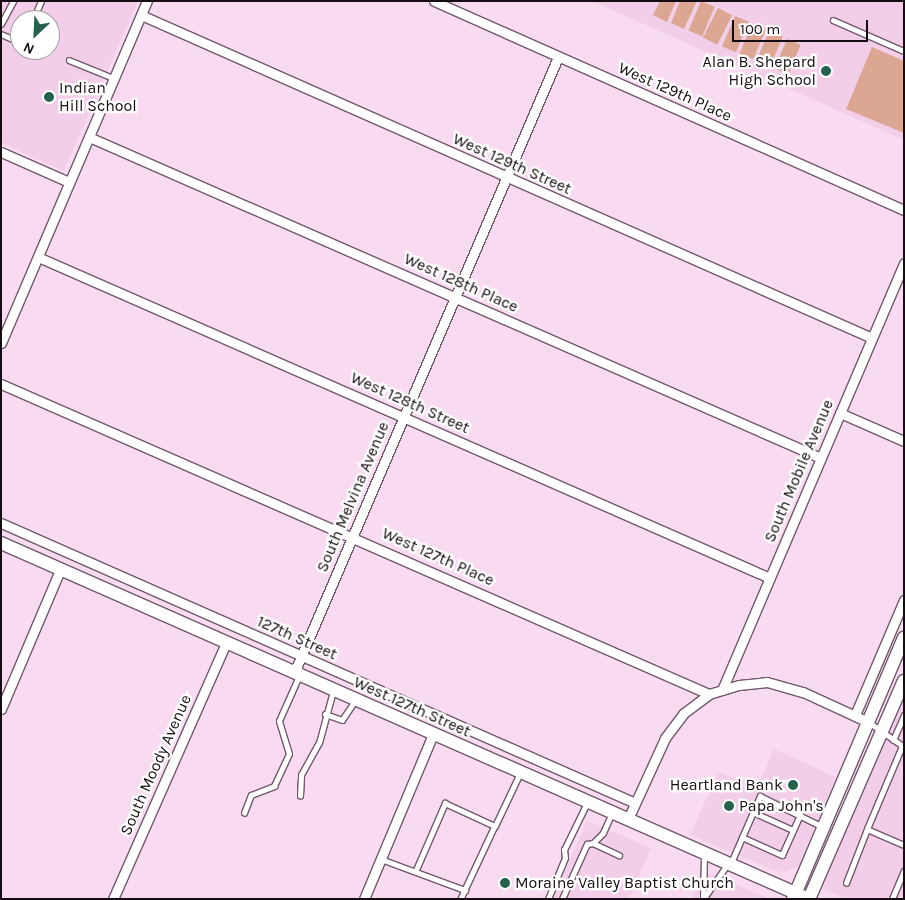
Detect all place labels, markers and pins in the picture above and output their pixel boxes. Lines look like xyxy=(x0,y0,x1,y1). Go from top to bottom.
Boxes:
place label: Alan B. Shepard High School xyxy=(702,52,816,90)
marker: Alan B. Shepard High School xyxy=(820,65,832,77)
place label: Indian Hill School xyxy=(59,78,137,116)
marker: Indian Hill School xyxy=(43,91,55,103)
place label: Heartland Bank xyxy=(670,775,783,795)
marker: Heartland Bank xyxy=(787,779,799,791)
place label: Papa John's xyxy=(739,796,824,816)
marker: Papa John's xyxy=(723,800,735,812)
place label: Moraine Valley Baptist Church xyxy=(515,873,734,893)
marker: Moraine Valley Baptist Church xyxy=(499,877,511,889)

